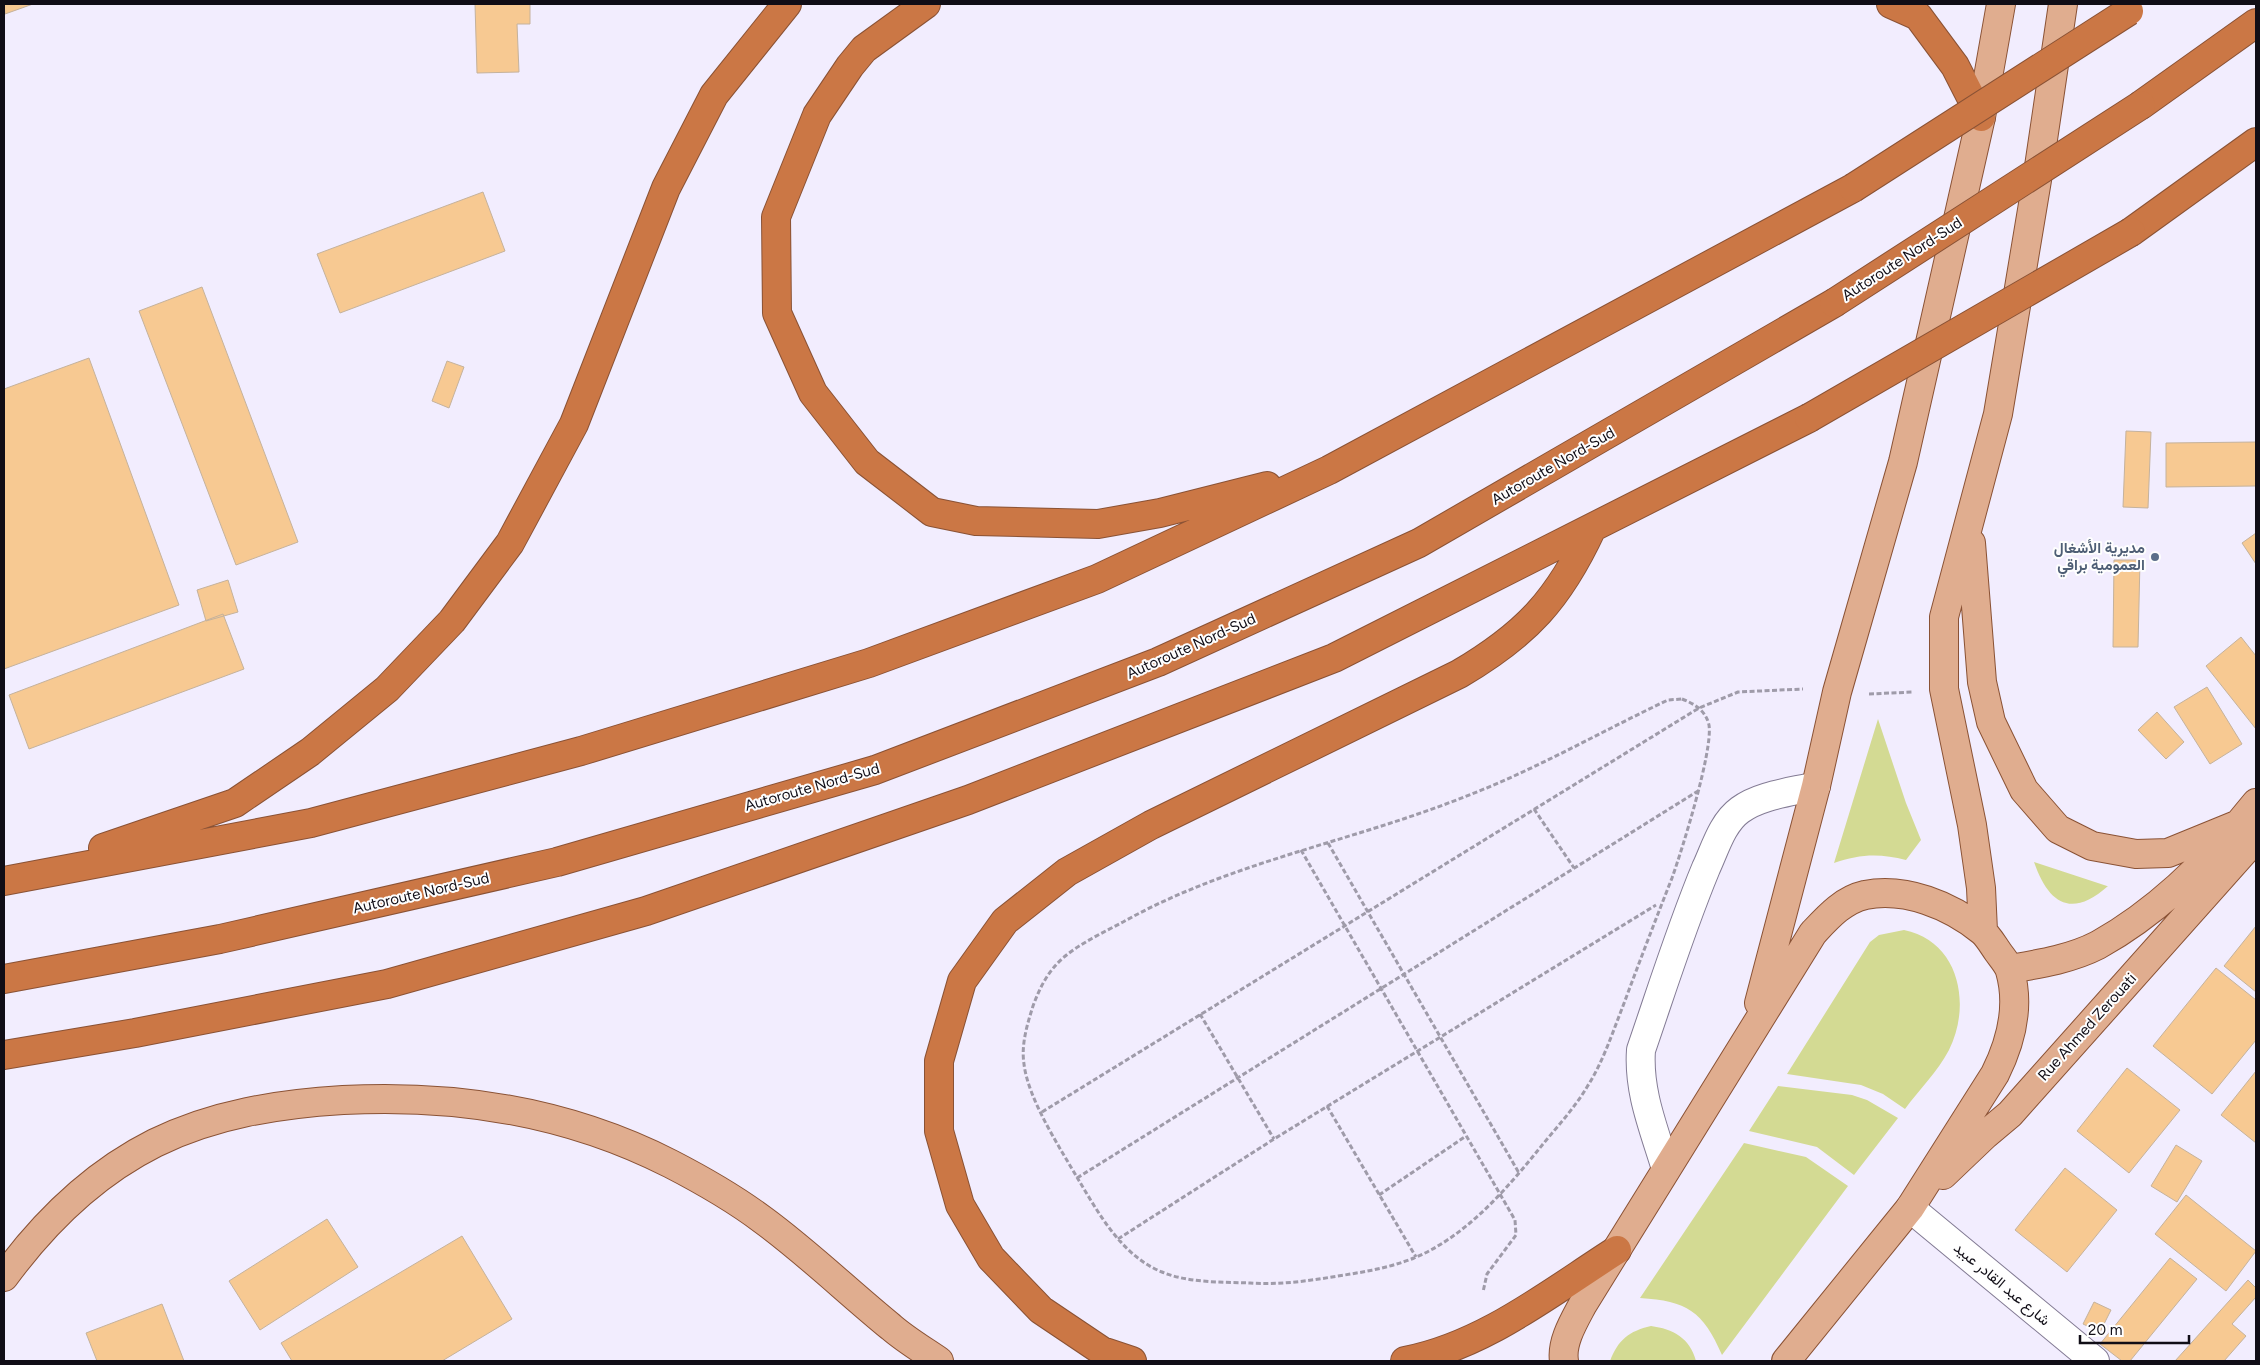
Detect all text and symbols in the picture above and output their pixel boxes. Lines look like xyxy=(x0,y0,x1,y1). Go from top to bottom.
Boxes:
street label: Autoroute Nord-Sud xyxy=(1839,214,1965,304)
street label: Autoroute Nord-Sud xyxy=(1488,423,1618,509)
place label: مديرية الأشغال العمومية براقي xyxy=(2054,539,2145,578)
marker: مديرية الأشغال العمومية براقي xyxy=(2149,551,2161,563)
street label: Autoroute Nord-Sud xyxy=(1124,609,1258,683)
street label: Autoroute Nord-Sud xyxy=(743,759,881,815)
street label: Autoroute Nord-Sud xyxy=(351,869,491,917)
street label: Rue Ahmed Zerouati xyxy=(2034,970,2140,1084)
street label: شارع عبد القادر عبيد xyxy=(1949,1238,2054,1331)
scale bar xyxy=(2080,1312,2189,1344)
text: 20 m xyxy=(2088,1321,2122,1339)

